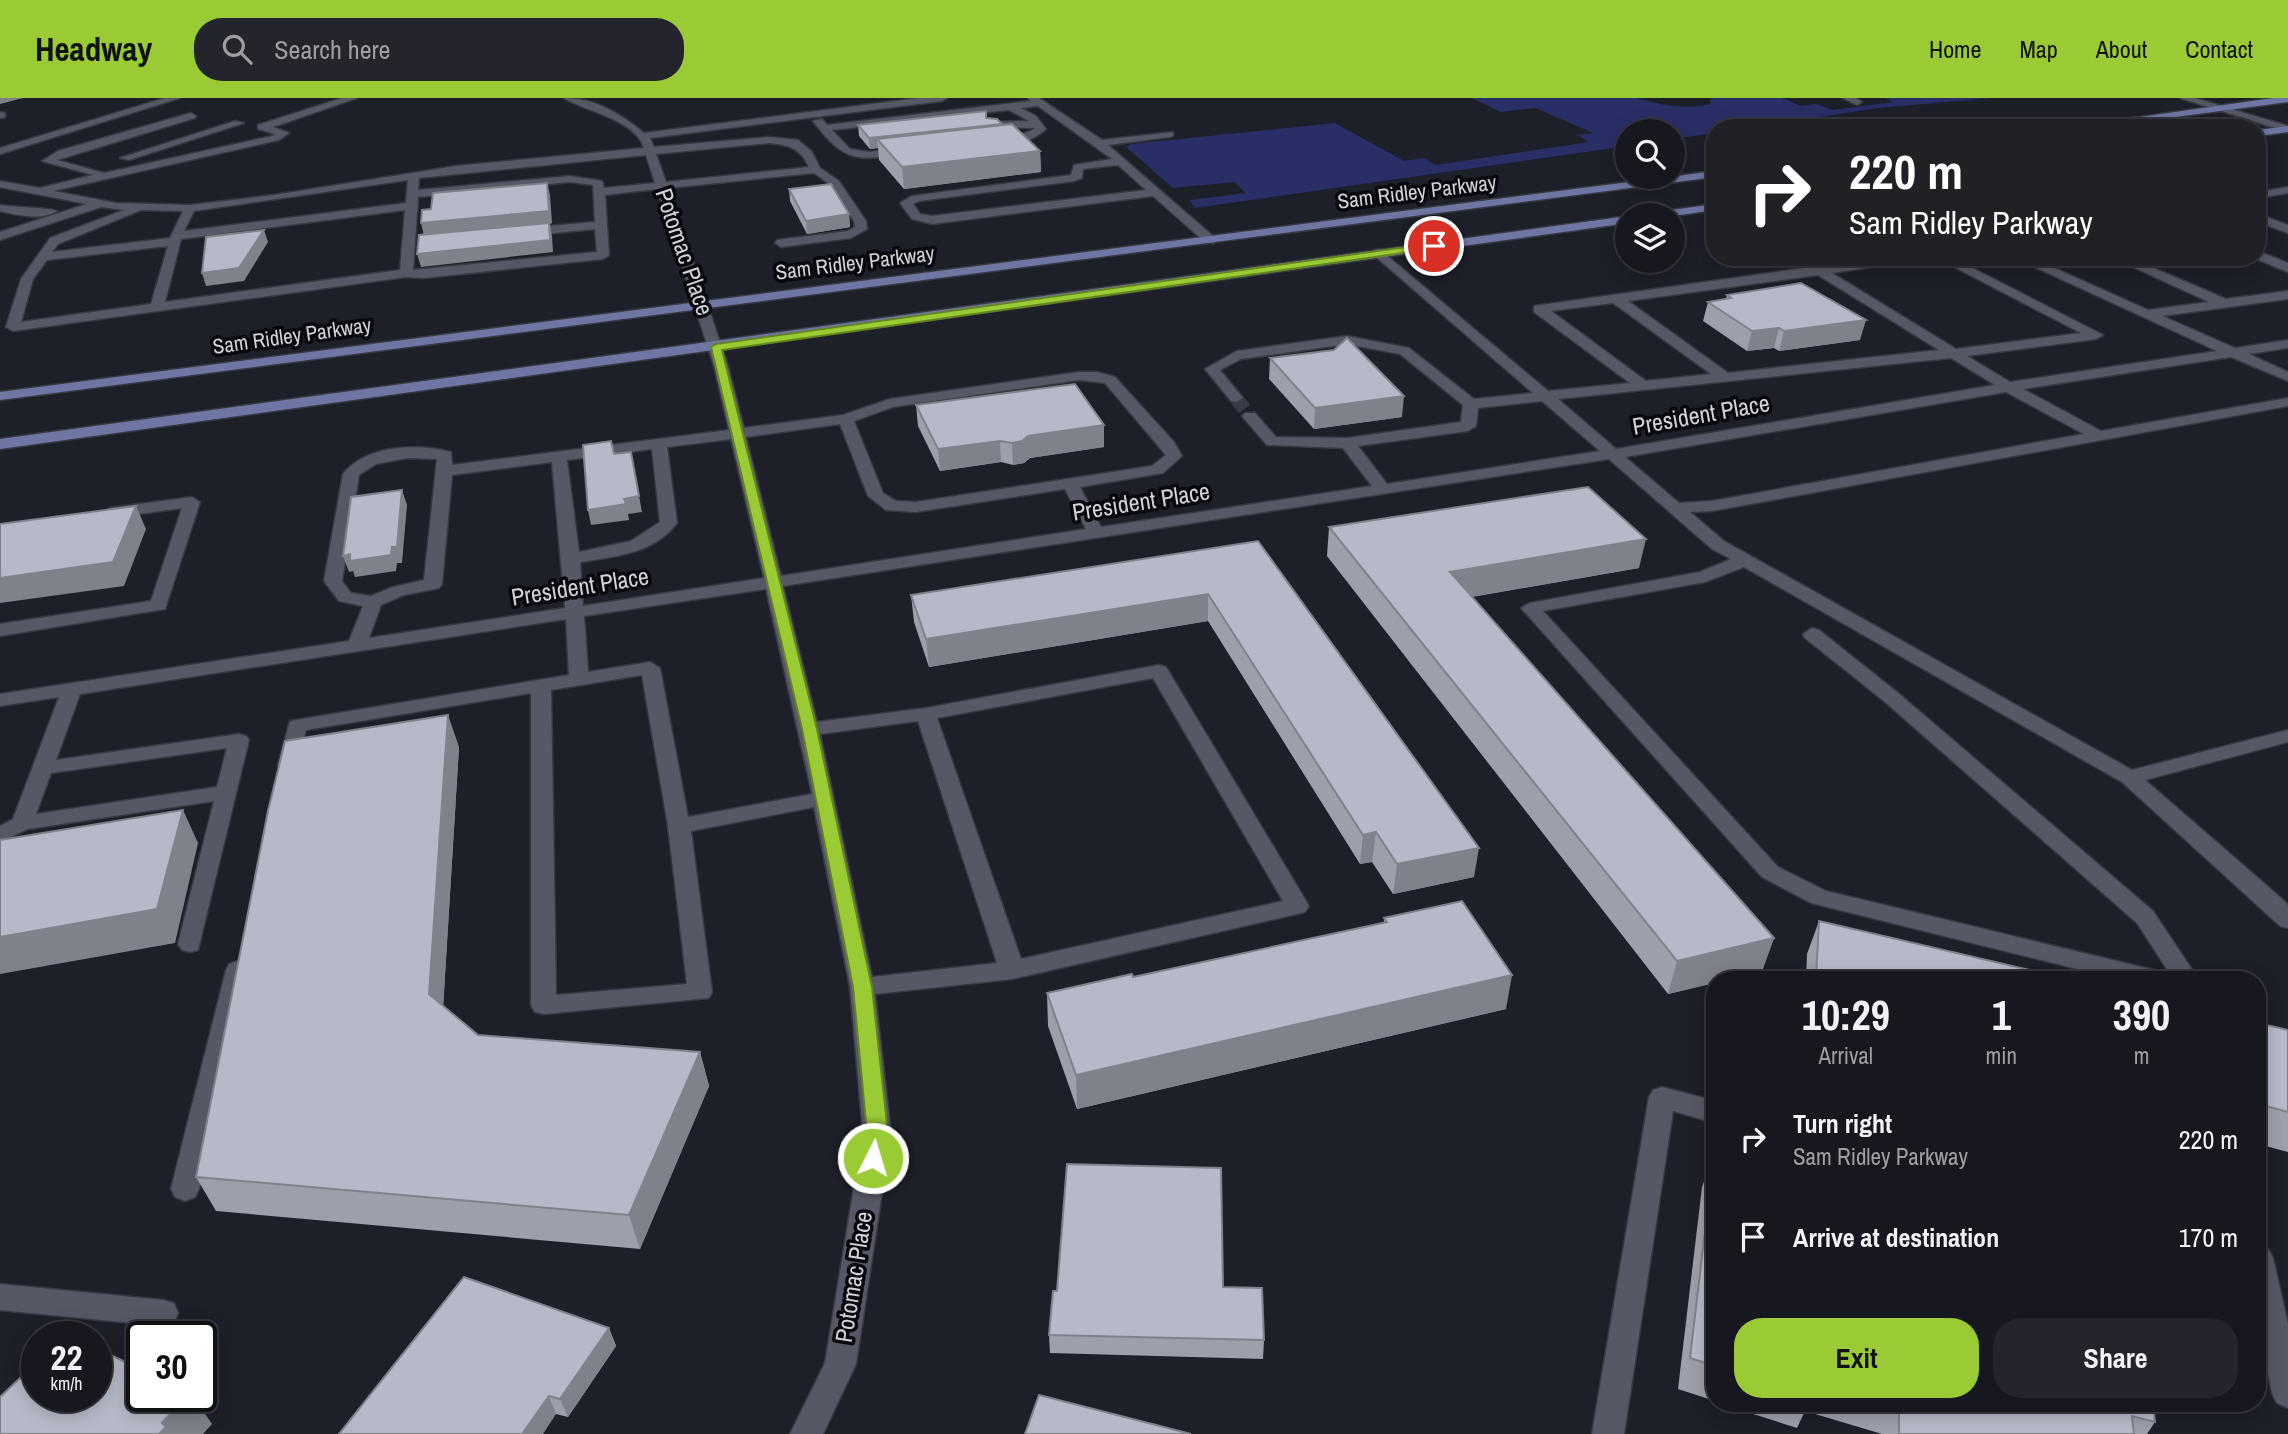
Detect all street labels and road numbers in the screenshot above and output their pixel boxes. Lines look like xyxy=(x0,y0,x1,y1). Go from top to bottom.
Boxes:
street label: Sam Ridley Parkway xyxy=(1336,167,1498,216)
street label: Potomac Place xyxy=(648,184,722,319)
street label: Sam Ridley Parkway xyxy=(774,238,936,287)
street label: Sam Ridley Parkway xyxy=(211,310,373,361)
street label: President Place xyxy=(1630,386,1772,442)
street label: President Place xyxy=(1070,474,1212,528)
street label: President Place xyxy=(509,559,651,613)
street label: Potomac Place xyxy=(827,1209,879,1345)

